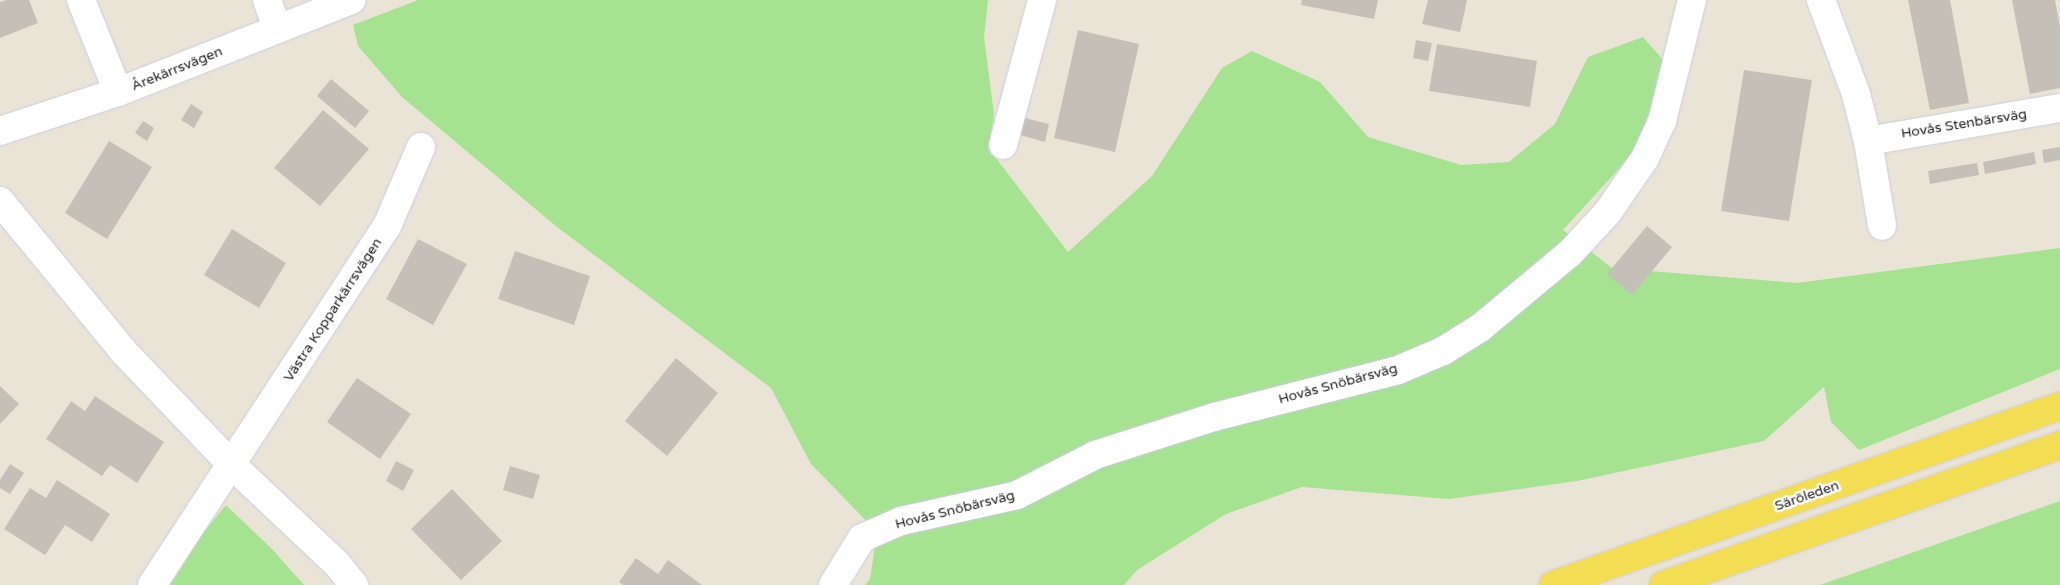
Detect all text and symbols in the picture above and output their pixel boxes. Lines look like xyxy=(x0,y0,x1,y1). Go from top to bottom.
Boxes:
street label: Årekärrsvägen xyxy=(129,43,225,95)
street label: Hovås Stenbärsväg xyxy=(1900,106,2028,142)
street label: Västra Kopparkärrsvägen xyxy=(280,235,386,385)
street label: Hovås Snöbärsväg xyxy=(1277,360,1399,408)
street label: Säröleden xyxy=(1773,477,1841,515)
street label: Hovås Snöbärsväg xyxy=(893,487,1017,533)

